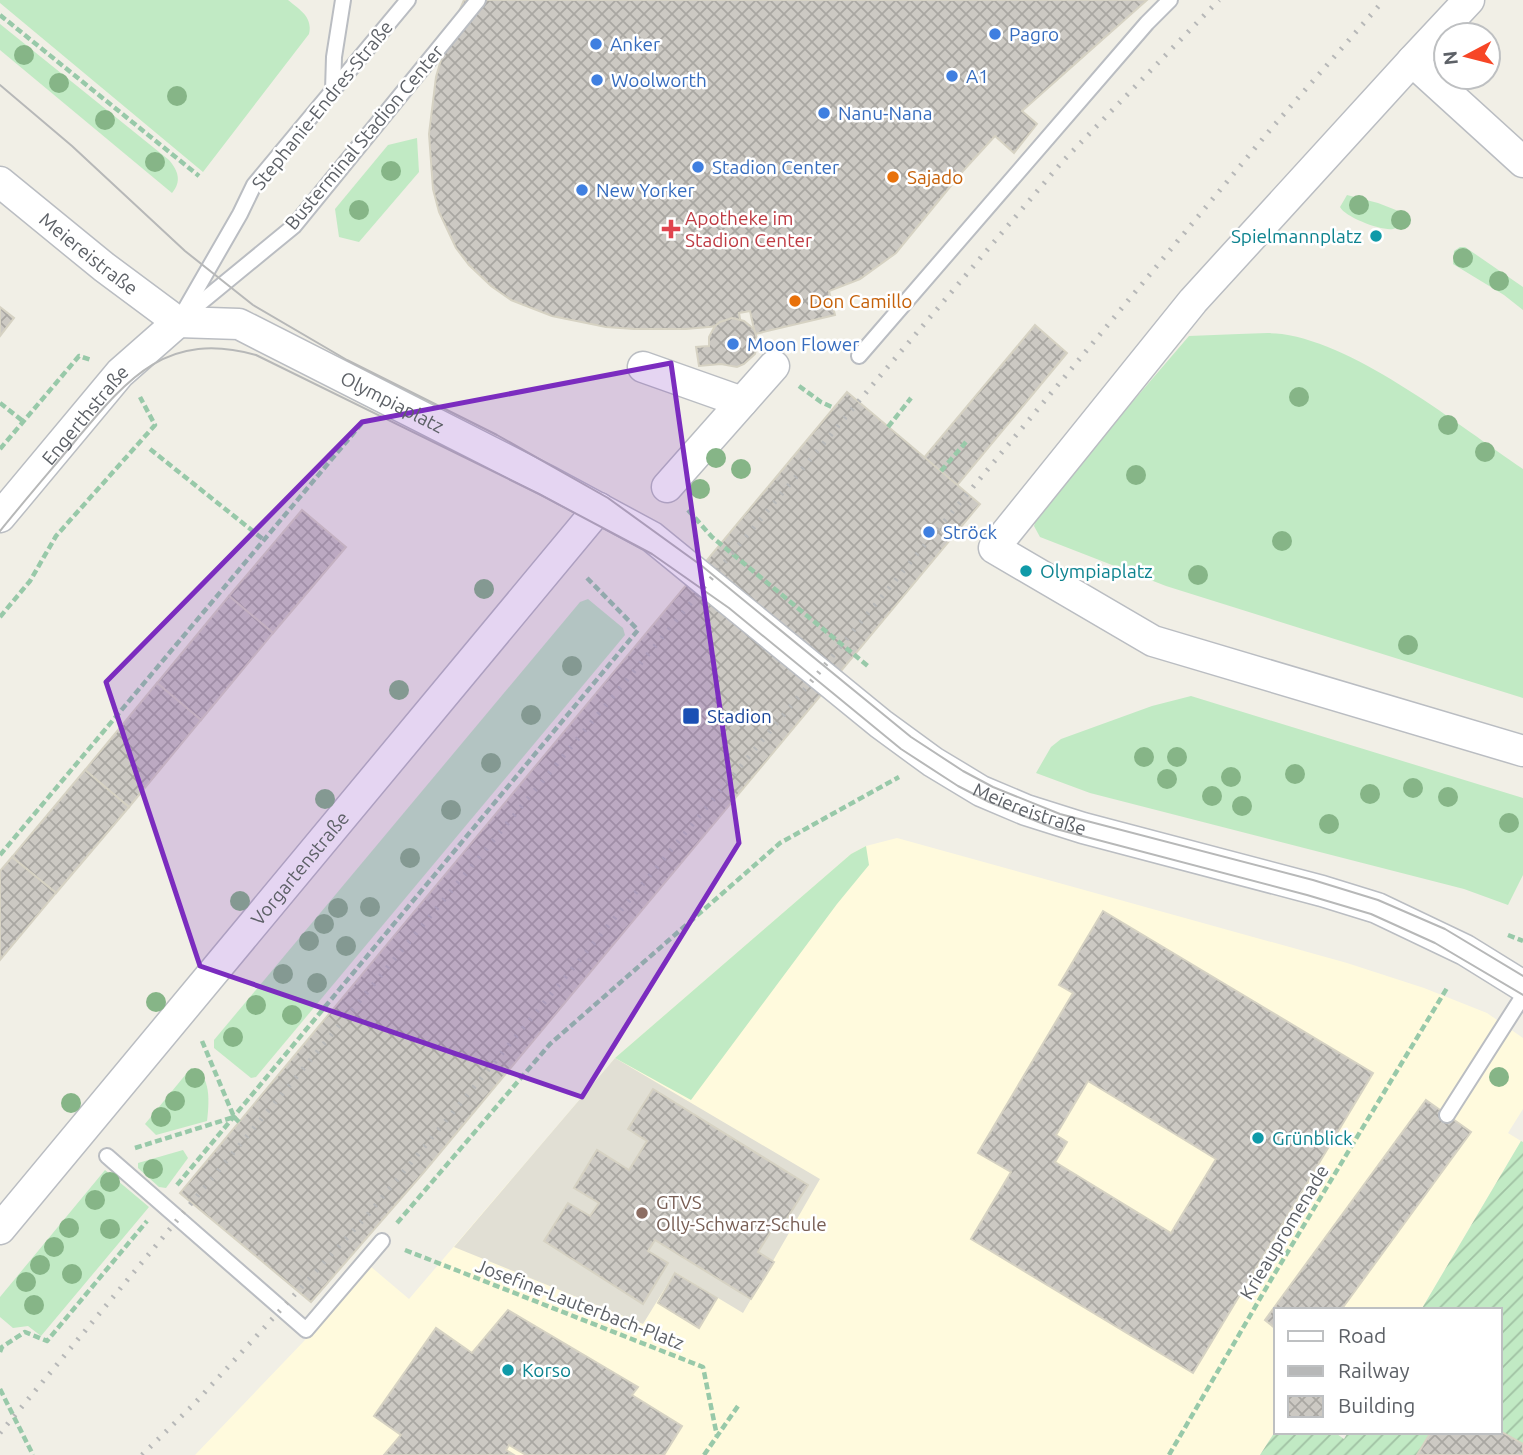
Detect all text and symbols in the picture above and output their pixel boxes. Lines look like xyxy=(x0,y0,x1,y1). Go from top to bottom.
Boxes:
street label: Stephanie-Endres-Straße xyxy=(247,16,397,194)
north arrow xyxy=(1432,21,1502,91)
place label: Pagro xyxy=(1009,23,1059,45)
marker: Pagro xyxy=(987,26,1003,42)
place label: Anker xyxy=(610,33,660,55)
marker: Anker xyxy=(588,36,604,52)
street label: Busterminal Stadion Center xyxy=(280,40,448,234)
text: N xyxy=(1438,50,1462,66)
place label: A1 xyxy=(966,65,989,87)
marker: A1 xyxy=(944,68,960,84)
place label: Woolworth xyxy=(611,69,707,91)
marker: Woolworth xyxy=(589,72,605,88)
place label: Nanu-Nana xyxy=(838,102,932,124)
marker: Nanu-Nana xyxy=(816,105,832,121)
place label: Stadion Center xyxy=(712,156,839,178)
marker: Stadion Center xyxy=(690,159,706,175)
place label: Sajado xyxy=(907,166,963,188)
marker: Sajado xyxy=(885,169,901,185)
place label: New Yorker xyxy=(596,179,695,201)
marker: New Yorker xyxy=(574,182,590,198)
place label: Apotheke im Stadion Center xyxy=(685,207,812,251)
street label: Meiereistraße xyxy=(35,208,142,299)
marker: Apotheke im Stadion Center xyxy=(663,221,679,237)
place label: Spielmannplatz xyxy=(1231,225,1362,247)
marker: Spielmannplatz xyxy=(1368,228,1384,244)
place label: Don Camillo xyxy=(809,290,912,312)
marker: Don Camillo xyxy=(787,293,803,309)
place label: Moon Flower xyxy=(747,333,859,355)
marker: Moon Flower xyxy=(725,336,741,352)
street label: Engerthstraße xyxy=(37,360,133,469)
street label: Olympiaplatz xyxy=(337,366,448,437)
place label: Ströck xyxy=(943,521,998,543)
marker: Ströck xyxy=(921,524,937,540)
place label: Olympiaplatz xyxy=(1040,560,1153,582)
marker: Olympiaplatz xyxy=(1018,563,1034,579)
place label: Stadion xyxy=(707,705,772,727)
marker: Stadion xyxy=(681,706,701,726)
street label: Meiereistraße xyxy=(970,778,1089,839)
street label: Vorgartenstraße xyxy=(246,807,353,930)
place label: Grünblick xyxy=(1272,1127,1353,1149)
marker: Grünblick xyxy=(1250,1130,1266,1146)
street label: Krieaupromenade xyxy=(1235,1161,1333,1303)
place label: GTVS Olly-Schwarz-Schule xyxy=(656,1191,827,1235)
marker: GTVS Olly-Schwarz-Schule xyxy=(634,1205,650,1221)
street label: Josefine-Lauterbach-Platz xyxy=(473,1254,688,1354)
legend xyxy=(1274,1308,1502,1434)
text: Road xyxy=(1338,1323,1386,1347)
text: Railway xyxy=(1338,1358,1410,1382)
place label: Korso xyxy=(522,1359,571,1381)
marker: Korso xyxy=(500,1362,516,1378)
text: Building xyxy=(1338,1393,1415,1417)

